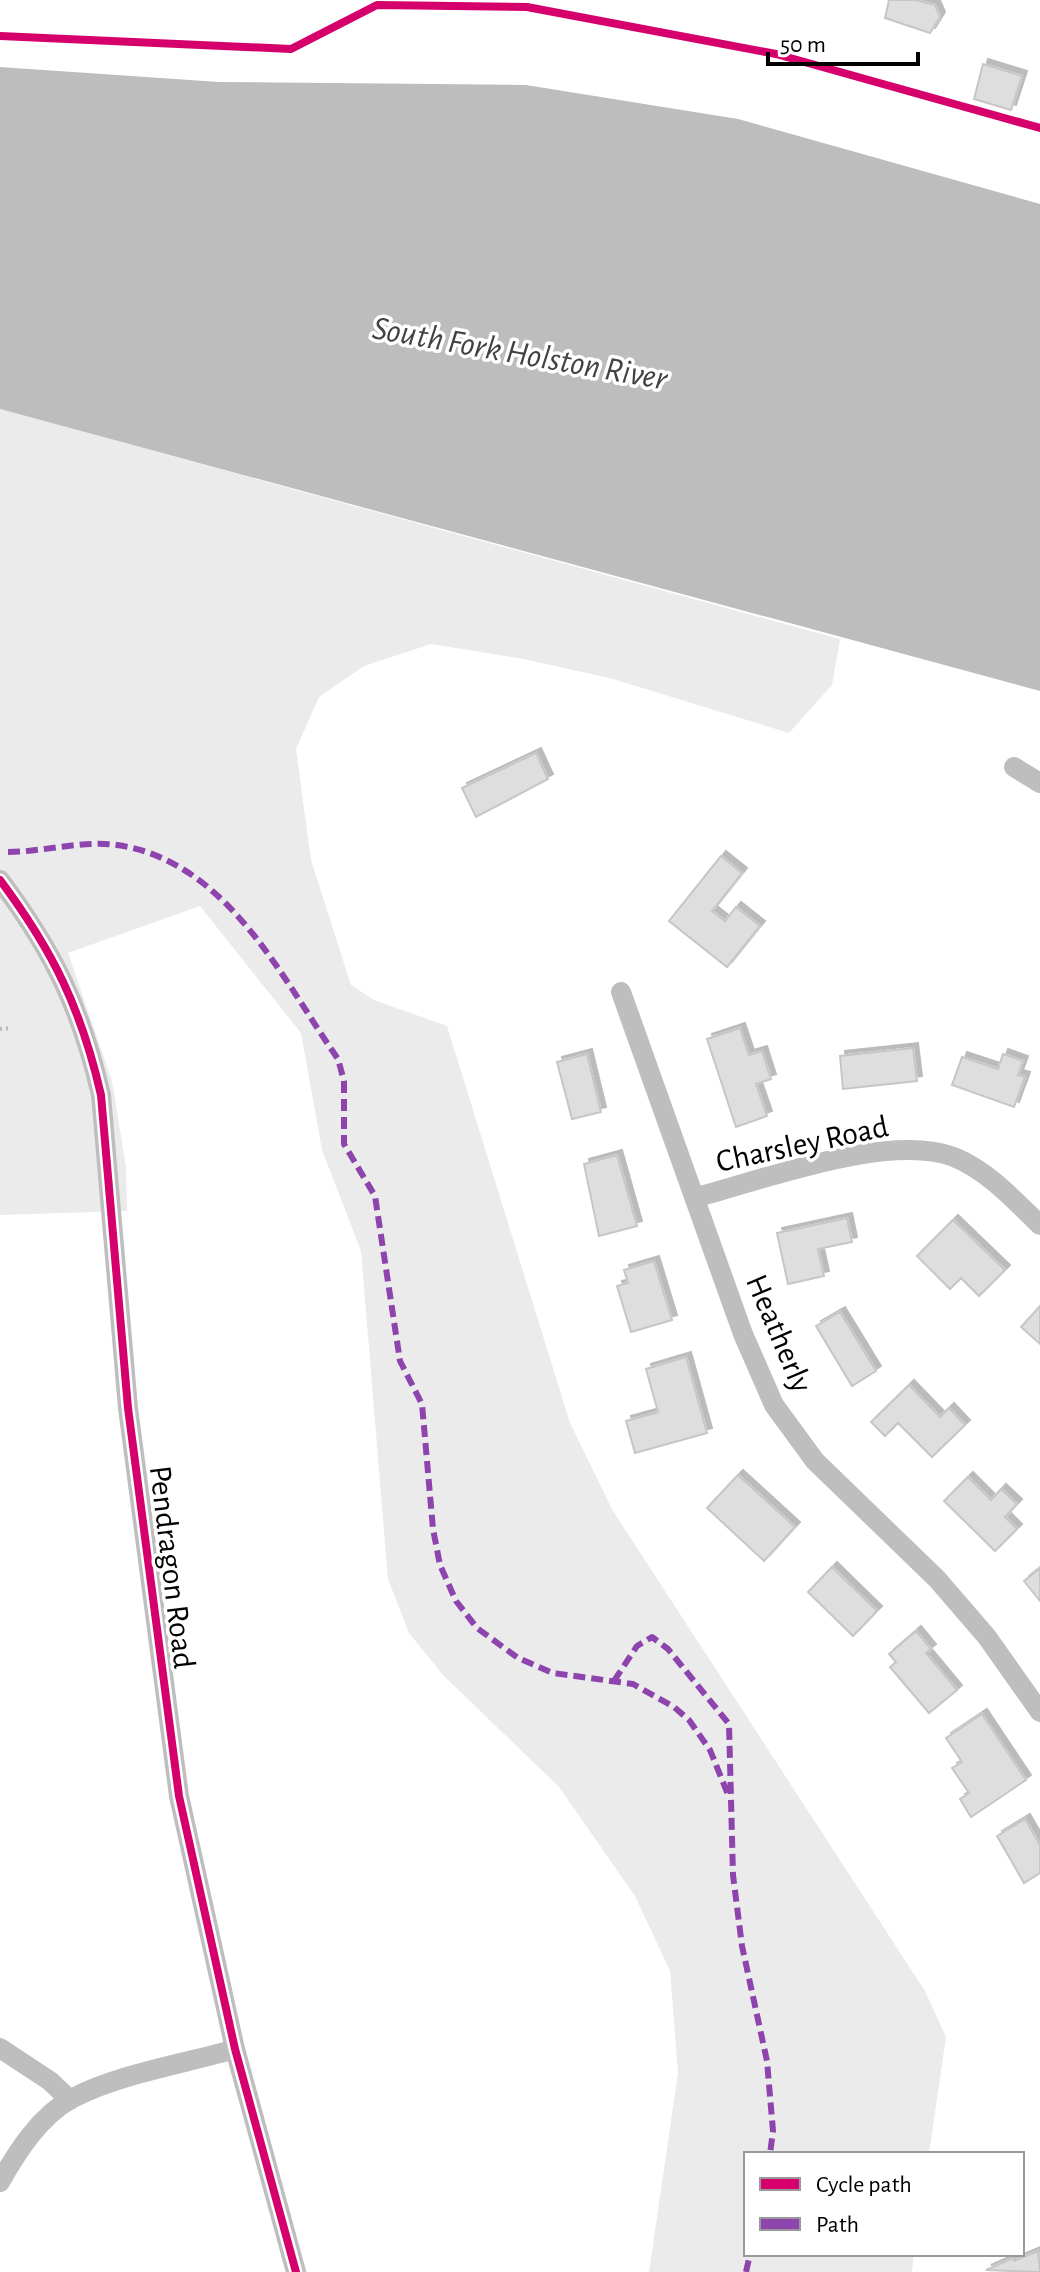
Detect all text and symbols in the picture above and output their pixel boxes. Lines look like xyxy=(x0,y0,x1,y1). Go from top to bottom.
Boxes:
scale bar xyxy=(768,16,918,66)
text: 50 m xyxy=(780,33,826,57)
water label: South Fork Holston River xyxy=(370,311,671,397)
street label: Charsley Road xyxy=(713,1110,891,1178)
street label: Heatherly xyxy=(740,1270,818,1397)
street label: Pendragon Road xyxy=(144,1464,200,1670)
legend xyxy=(744,2152,1024,2256)
text: Cycle path xyxy=(816,2173,912,2197)
text: Path xyxy=(816,2213,859,2237)

